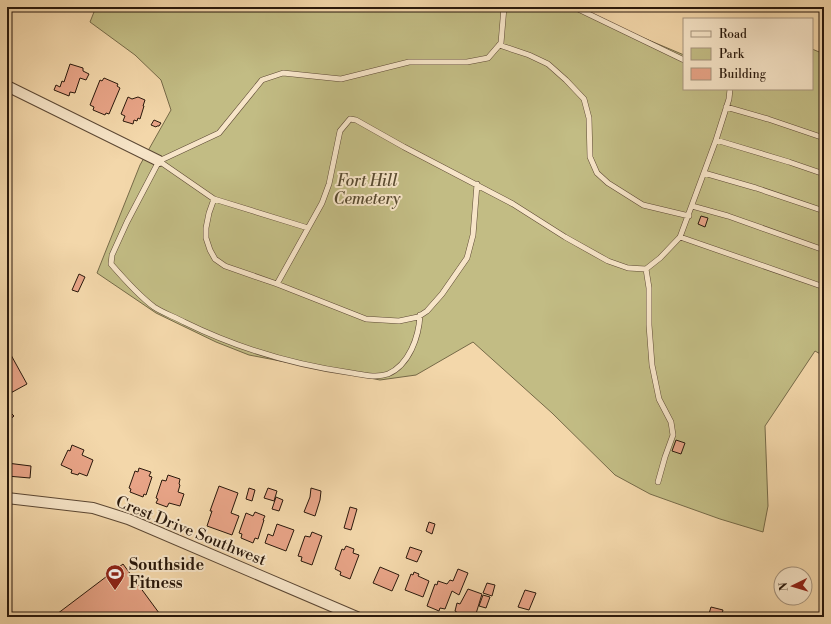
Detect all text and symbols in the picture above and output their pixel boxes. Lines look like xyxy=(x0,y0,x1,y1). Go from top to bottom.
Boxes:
legend xyxy=(683,18,813,90)
text: Road xyxy=(719,27,747,42)
text: Park xyxy=(719,47,745,62)
text: Building xyxy=(718,67,767,82)
park label: Fort Hill Cemetery xyxy=(333,171,401,209)
street label: Crest Drive Southwest xyxy=(113,492,269,570)
place label: Southside Fitness xyxy=(129,555,204,593)
sports icon: Southside Fitness xyxy=(104,563,126,591)
north arrow xyxy=(773,566,813,606)
text: N xyxy=(777,582,791,592)

